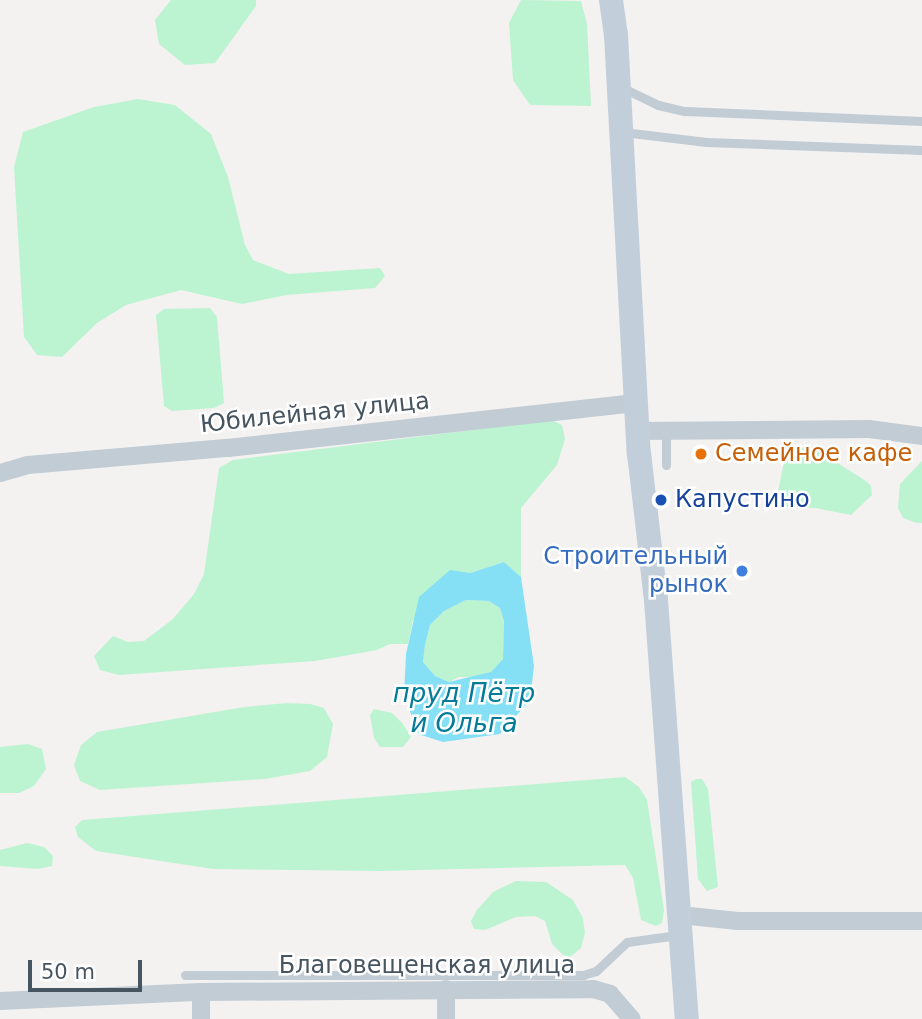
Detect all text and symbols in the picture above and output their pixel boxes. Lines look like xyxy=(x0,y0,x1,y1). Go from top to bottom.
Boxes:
street label: Юбилейная улица xyxy=(199,387,431,439)
place label: Семейное кафе xyxy=(715,440,912,468)
marker: Семейное кафе xyxy=(693,446,709,462)
place label: Капустино xyxy=(675,486,810,514)
marker: Капустино xyxy=(653,492,669,508)
place label: Строительный рынок xyxy=(543,543,728,599)
marker: Строительный рынок xyxy=(734,563,750,579)
water label: пруд Пётр и Ольга xyxy=(393,678,535,740)
scale bar xyxy=(32,946,145,990)
street label: Благовещенская улица xyxy=(279,952,575,980)
text: 50 m xyxy=(41,960,95,984)

